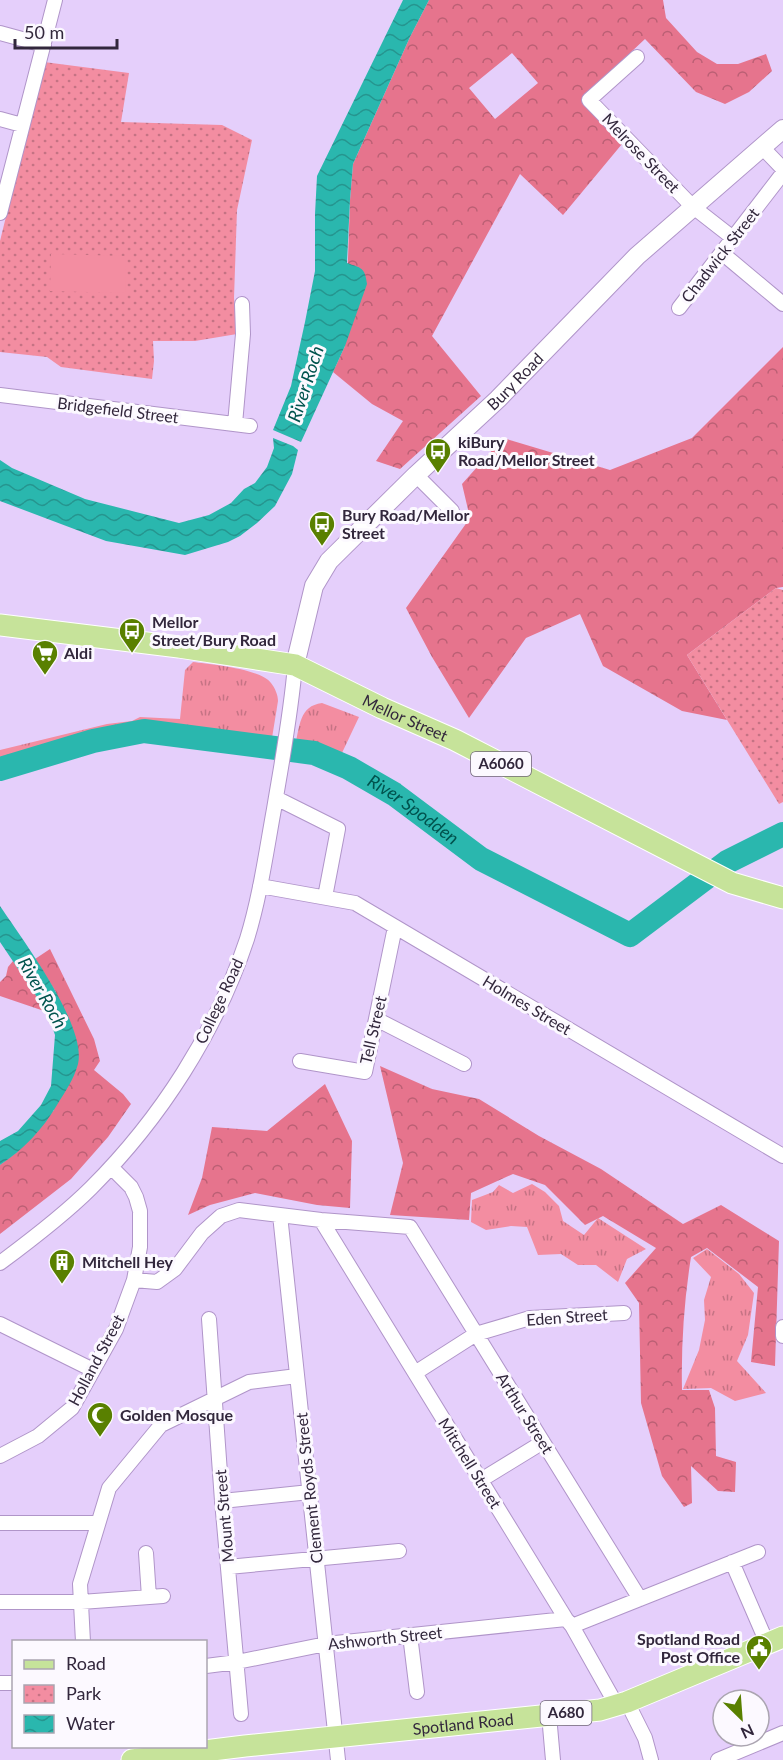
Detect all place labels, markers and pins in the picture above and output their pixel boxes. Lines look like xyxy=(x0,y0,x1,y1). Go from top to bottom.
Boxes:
place label: kiBury Road/Mellor Street xyxy=(458,432,595,469)
bus stop icon: kiBury Road/Mellor Street xyxy=(423,436,453,474)
place label: Bury Road/Mellor Street xyxy=(342,505,469,542)
bus stop icon: Bury Road/Mellor Street xyxy=(307,509,337,547)
place label: Mellor Street/Bury Road xyxy=(152,612,276,649)
bus stop icon: Mellor Street/Bury Road xyxy=(117,616,147,654)
supermarket icon: Aldi xyxy=(30,638,60,676)
place label: Aldi xyxy=(63,643,92,662)
building icon: Mitchell Hey xyxy=(47,1247,77,1285)
place label: Mitchell Hey xyxy=(82,1252,173,1271)
mosque icon: Golden Mosque xyxy=(85,1400,115,1438)
place label: Golden Mosque xyxy=(120,1405,233,1424)
place label: Spotland Road Post Office xyxy=(637,1629,740,1666)
public building icon: Spotland Road Post Office xyxy=(744,1633,774,1671)

